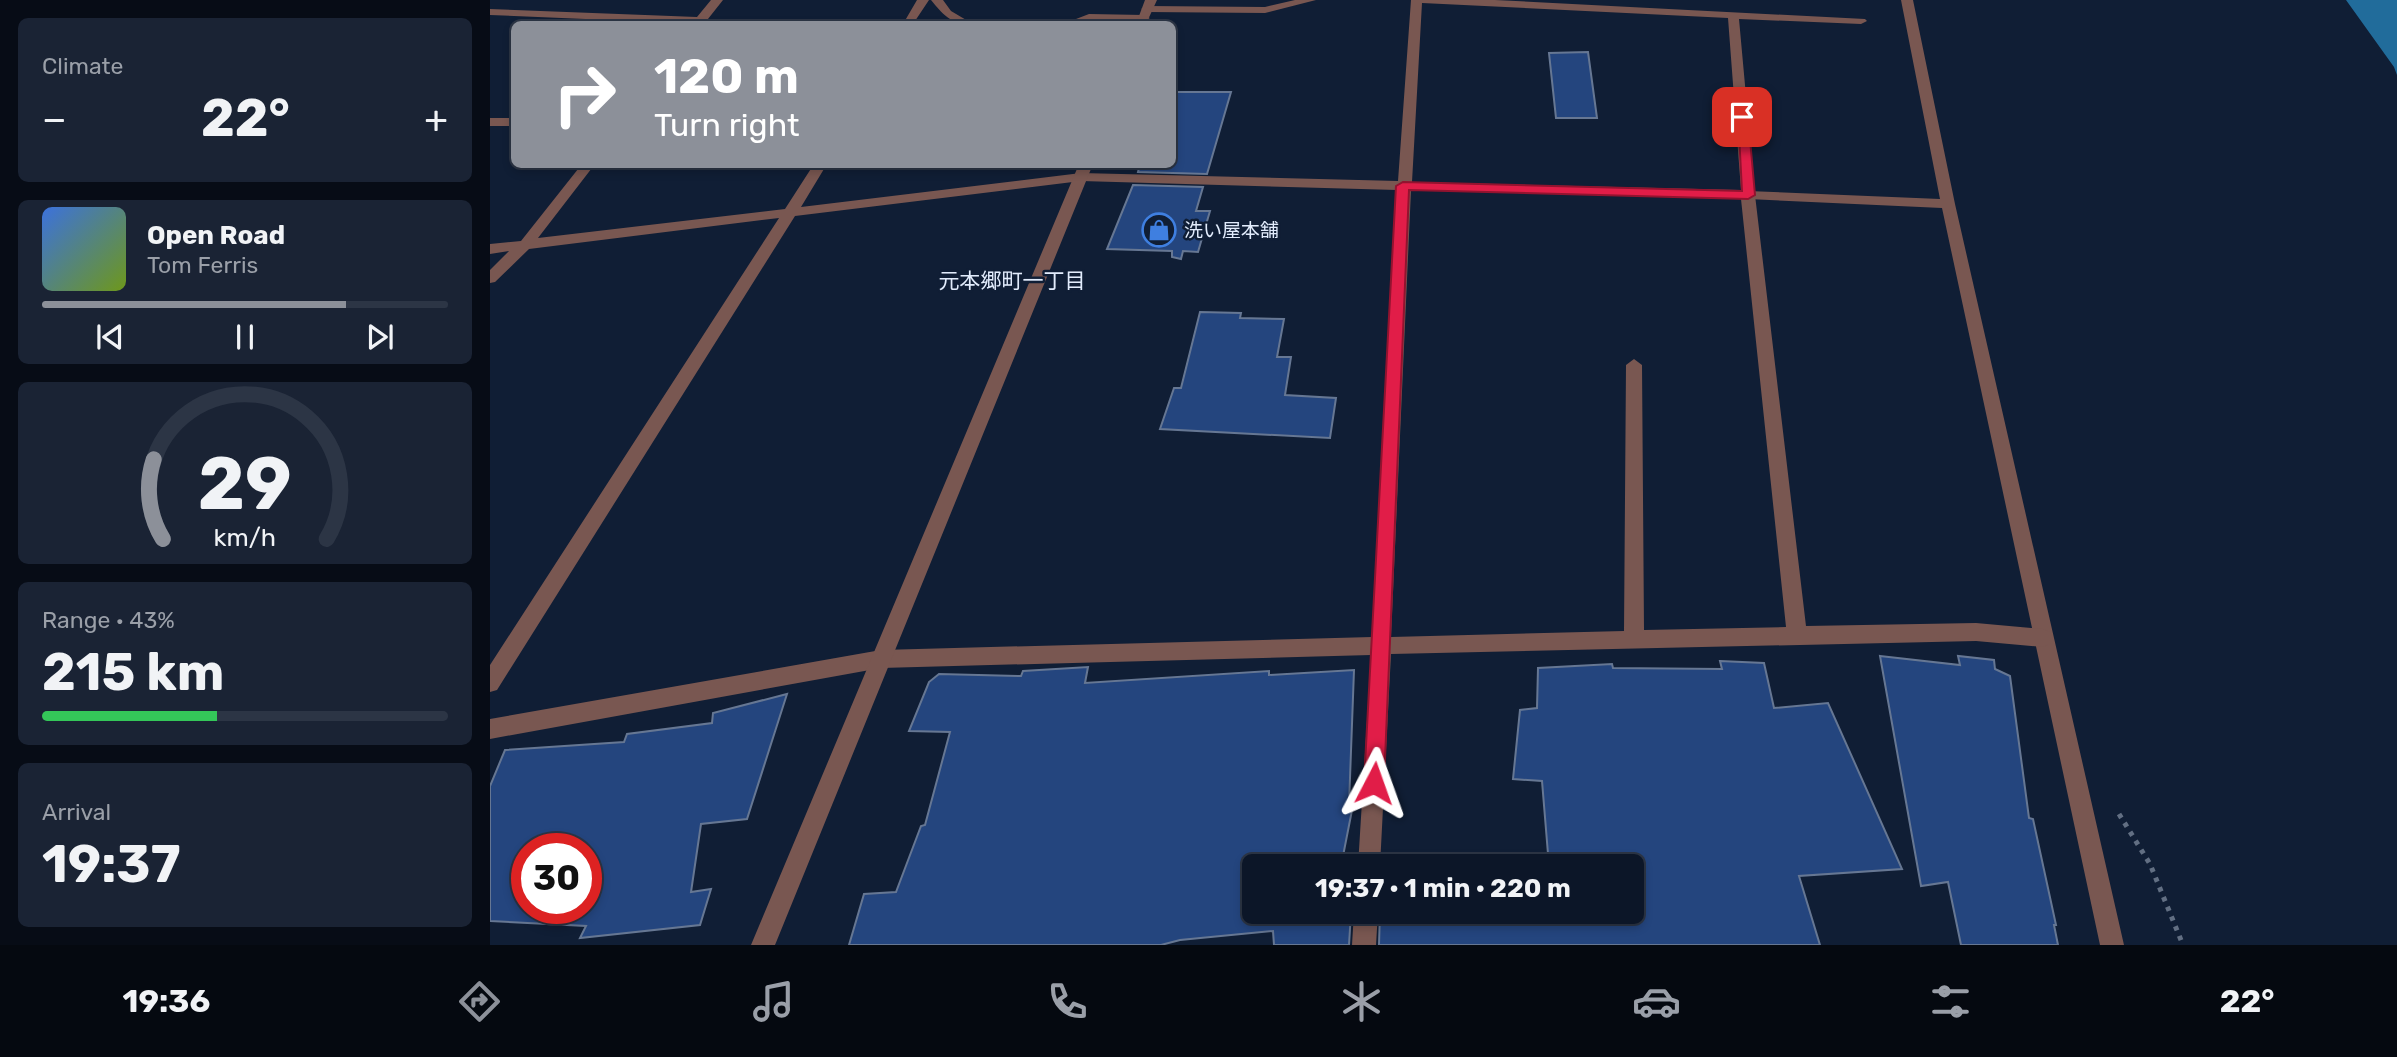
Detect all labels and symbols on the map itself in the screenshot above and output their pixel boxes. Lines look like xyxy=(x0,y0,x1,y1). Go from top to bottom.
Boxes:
pin xyxy=(1712,87,1772,147)
shop icon: 洗い屋本舗 xyxy=(1140,211,1178,249)
place label: 洗い屋本舗 xyxy=(1184,219,1279,242)
district label: 元本郷町一丁目 xyxy=(939,268,1086,293)
position arrow xyxy=(1337,746,1411,820)
speed limit sign: 30 xyxy=(511,833,602,924)

